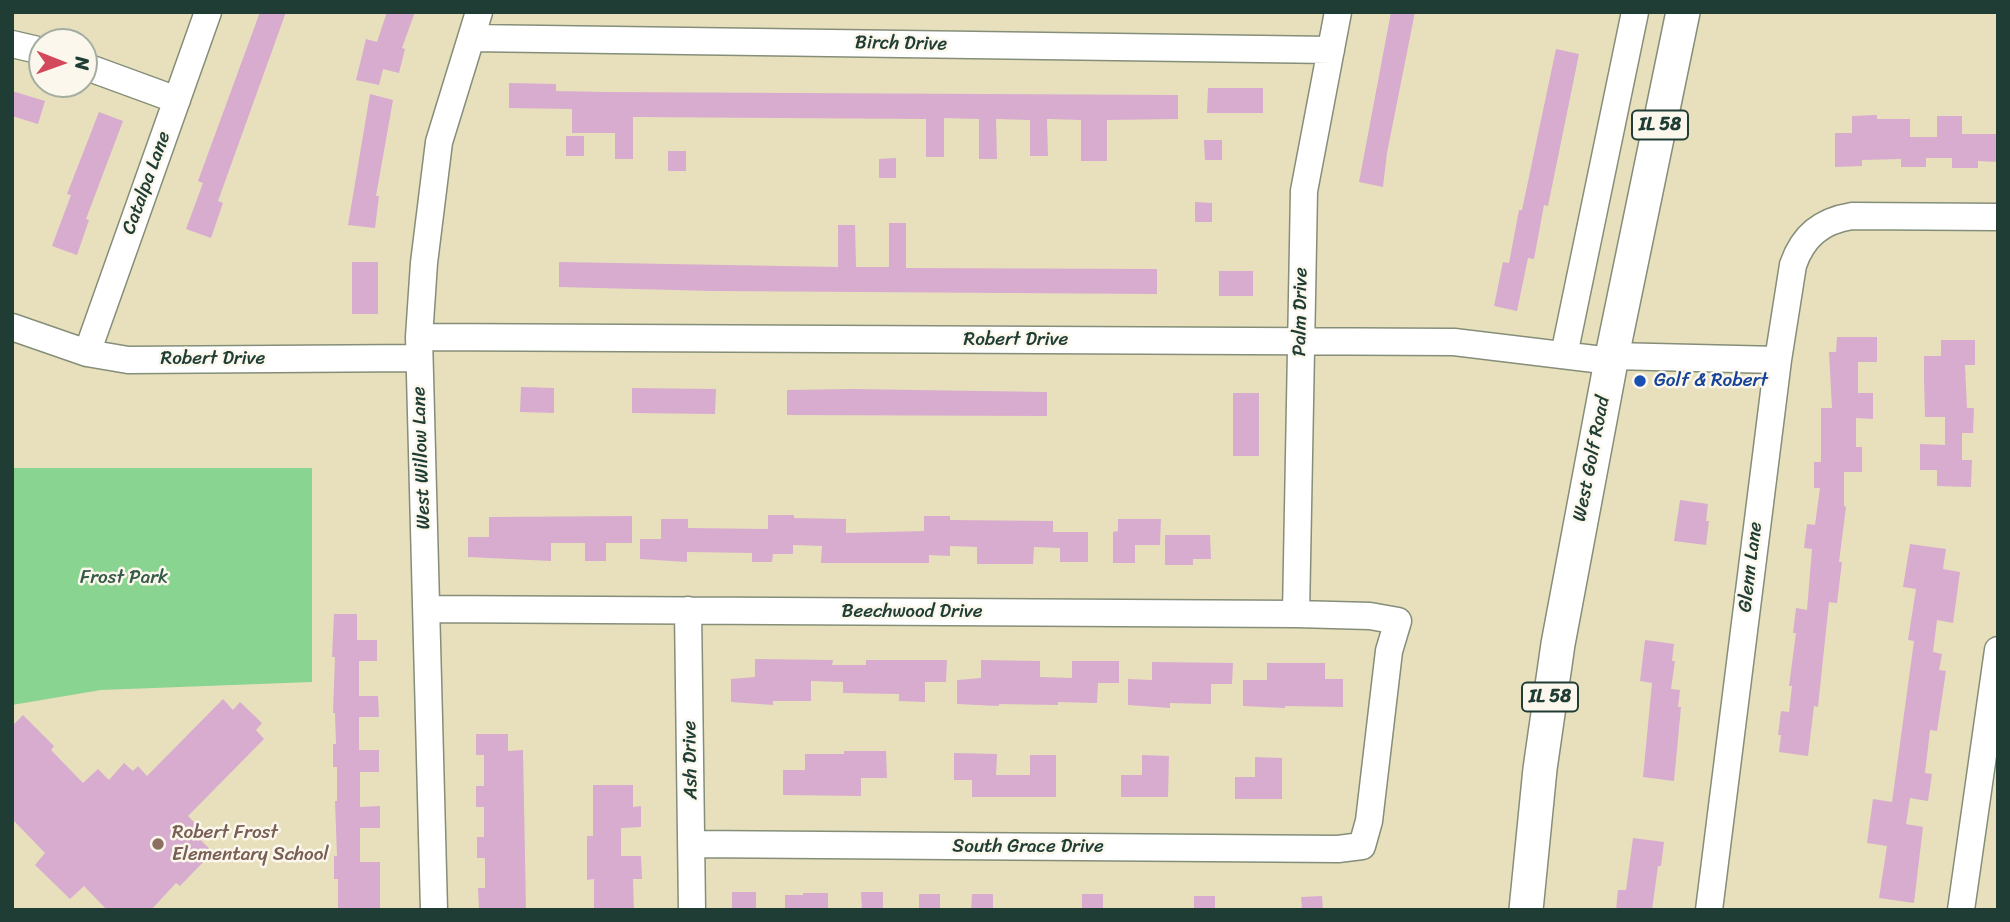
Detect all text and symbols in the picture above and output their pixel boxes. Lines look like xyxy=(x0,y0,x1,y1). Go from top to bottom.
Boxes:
north arrow xyxy=(28,28,98,98)
street label: Birch Drive xyxy=(855,32,947,56)
text: N xyxy=(66,56,99,70)
road number: IL 58 xyxy=(1632,110,1688,140)
street label: Catalpa Lane xyxy=(118,129,176,237)
street label: Palm Drive xyxy=(1289,267,1313,357)
street label: Robert Drive xyxy=(964,329,1068,351)
street label: Robert Drive xyxy=(161,348,265,370)
place label: Golf & Robert xyxy=(1654,370,1768,392)
marker: Golf & Robert xyxy=(1632,373,1648,389)
street label: West Willow Lane xyxy=(408,386,436,530)
street label: West Golf Road xyxy=(1569,394,1615,524)
street label: Glenn Lane xyxy=(1734,521,1768,613)
park label: Frost Park xyxy=(80,567,168,589)
street label: Beechwood Drive xyxy=(841,601,983,623)
road number: IL 58 xyxy=(1522,682,1578,712)
street label: Ash Drive xyxy=(679,720,703,800)
place label: Robert Frost Elementary School xyxy=(172,822,329,866)
marker: Robert Frost Elementary School xyxy=(150,836,166,852)
street label: South Grace Drive xyxy=(952,836,1104,858)

